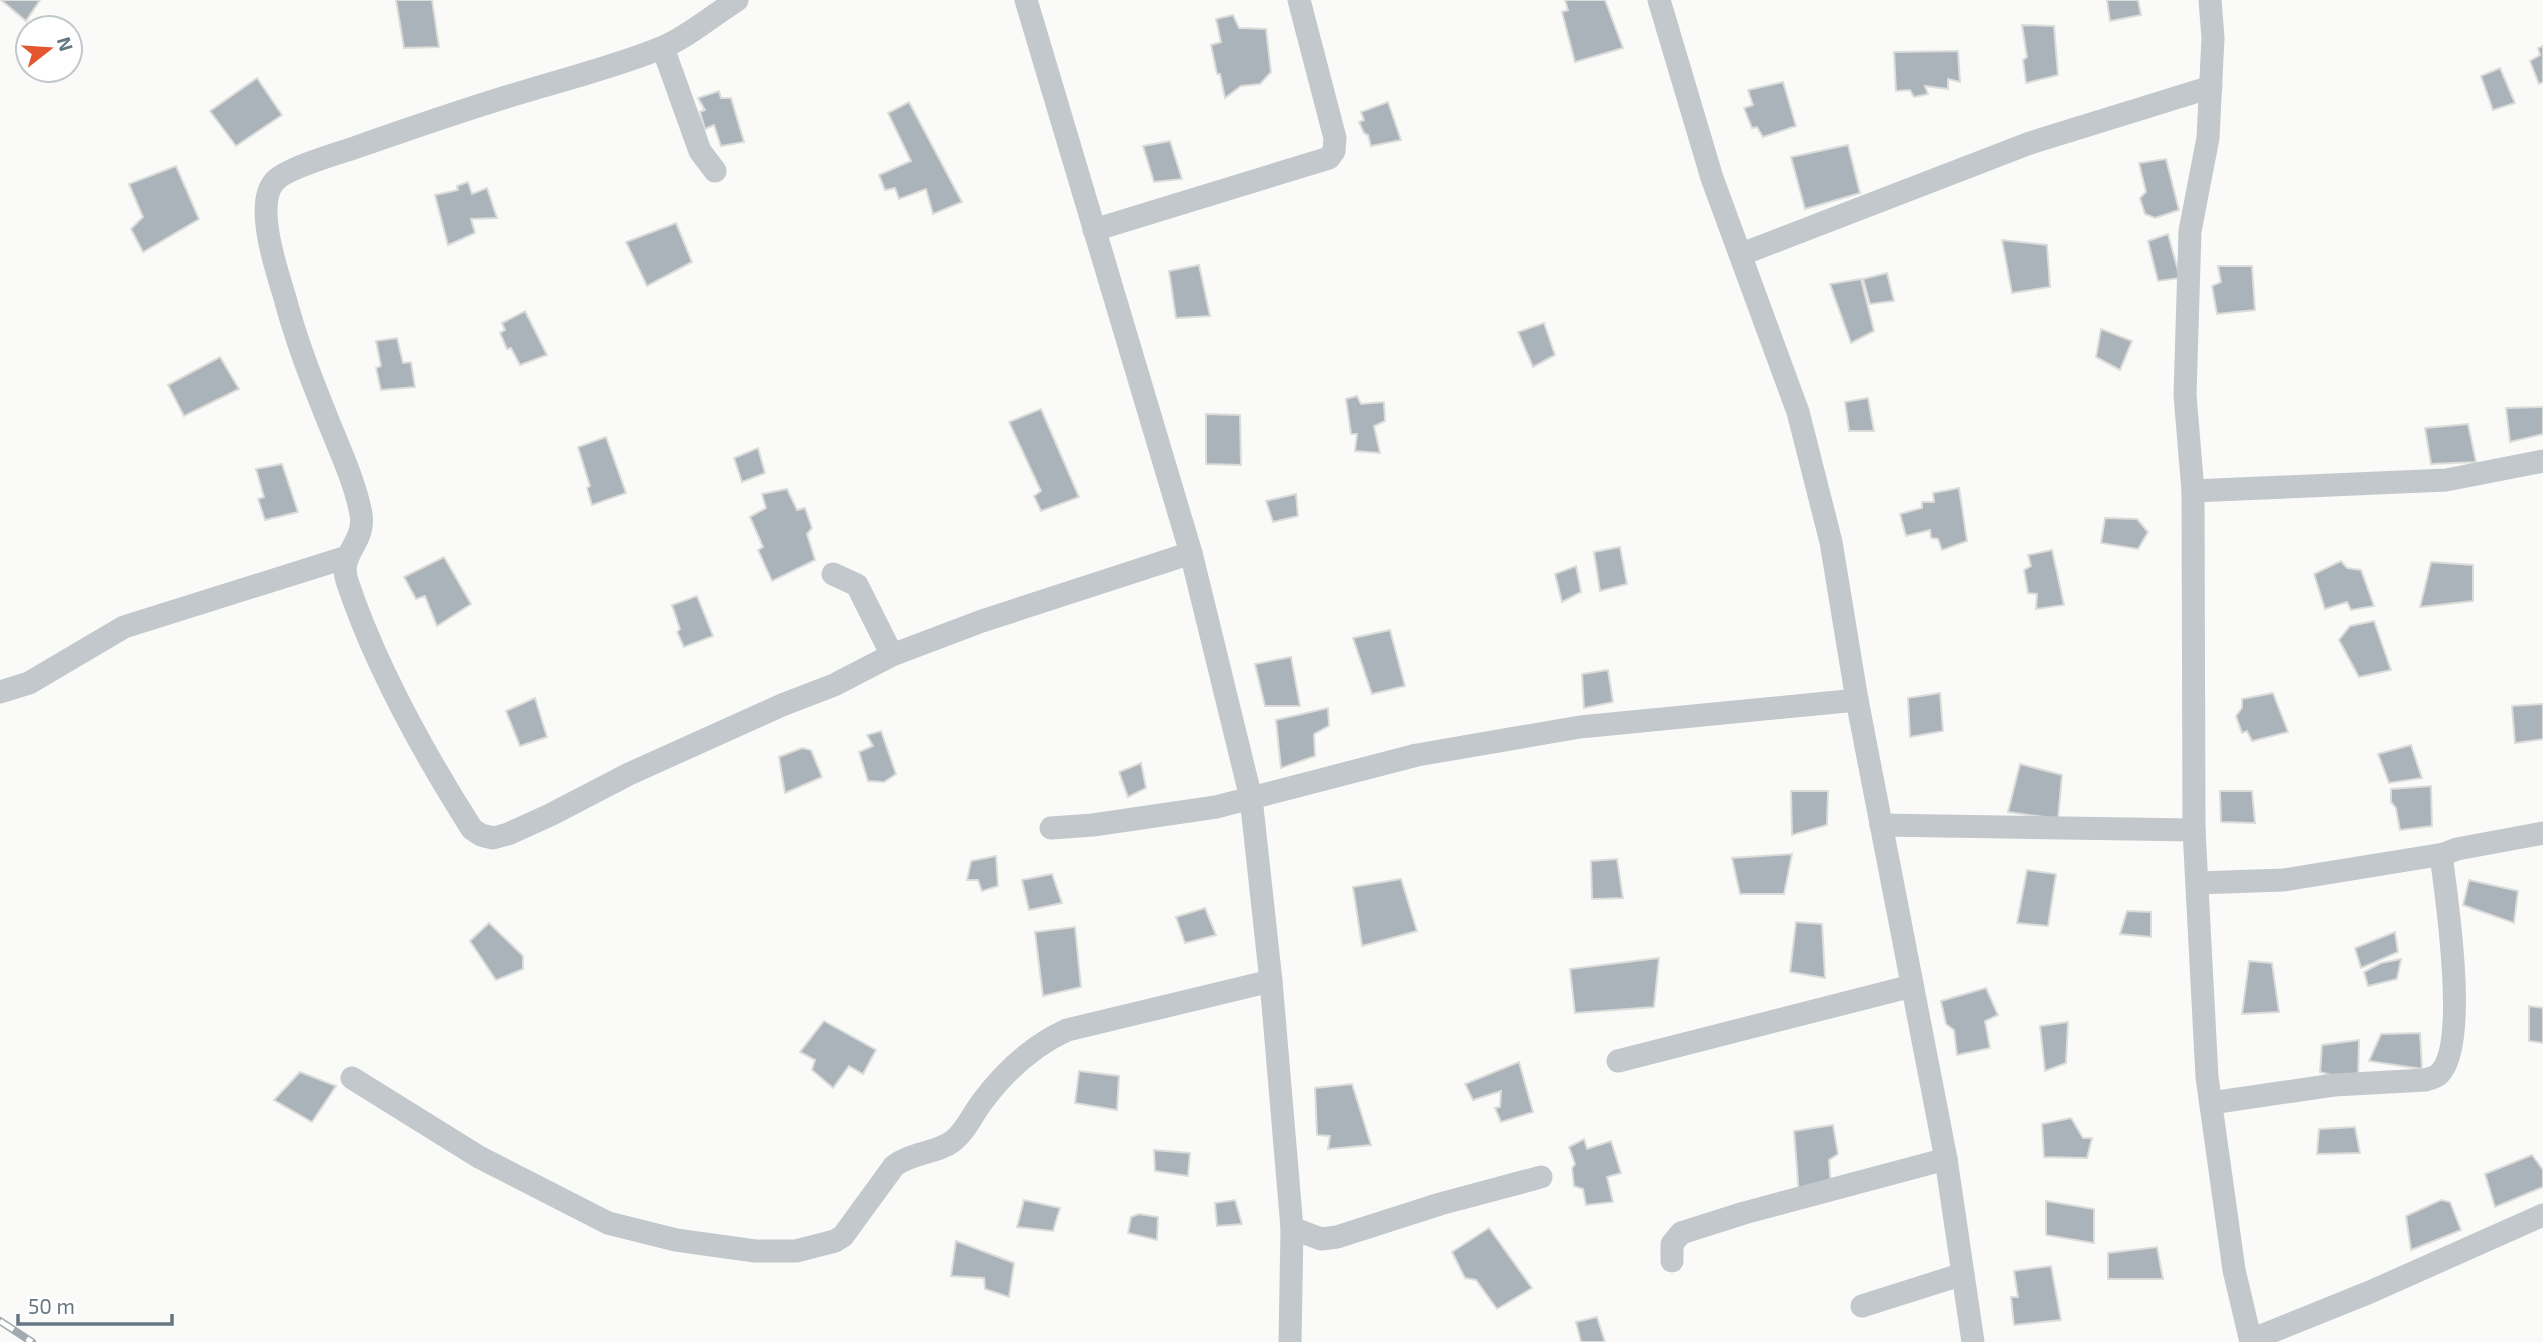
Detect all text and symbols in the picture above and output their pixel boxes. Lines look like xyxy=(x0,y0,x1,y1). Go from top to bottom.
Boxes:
north arrow xyxy=(14,14,84,84)
text: N xyxy=(53,34,79,54)
scale bar xyxy=(18,1282,172,1326)
text: 50 m xyxy=(28,1293,75,1318)

